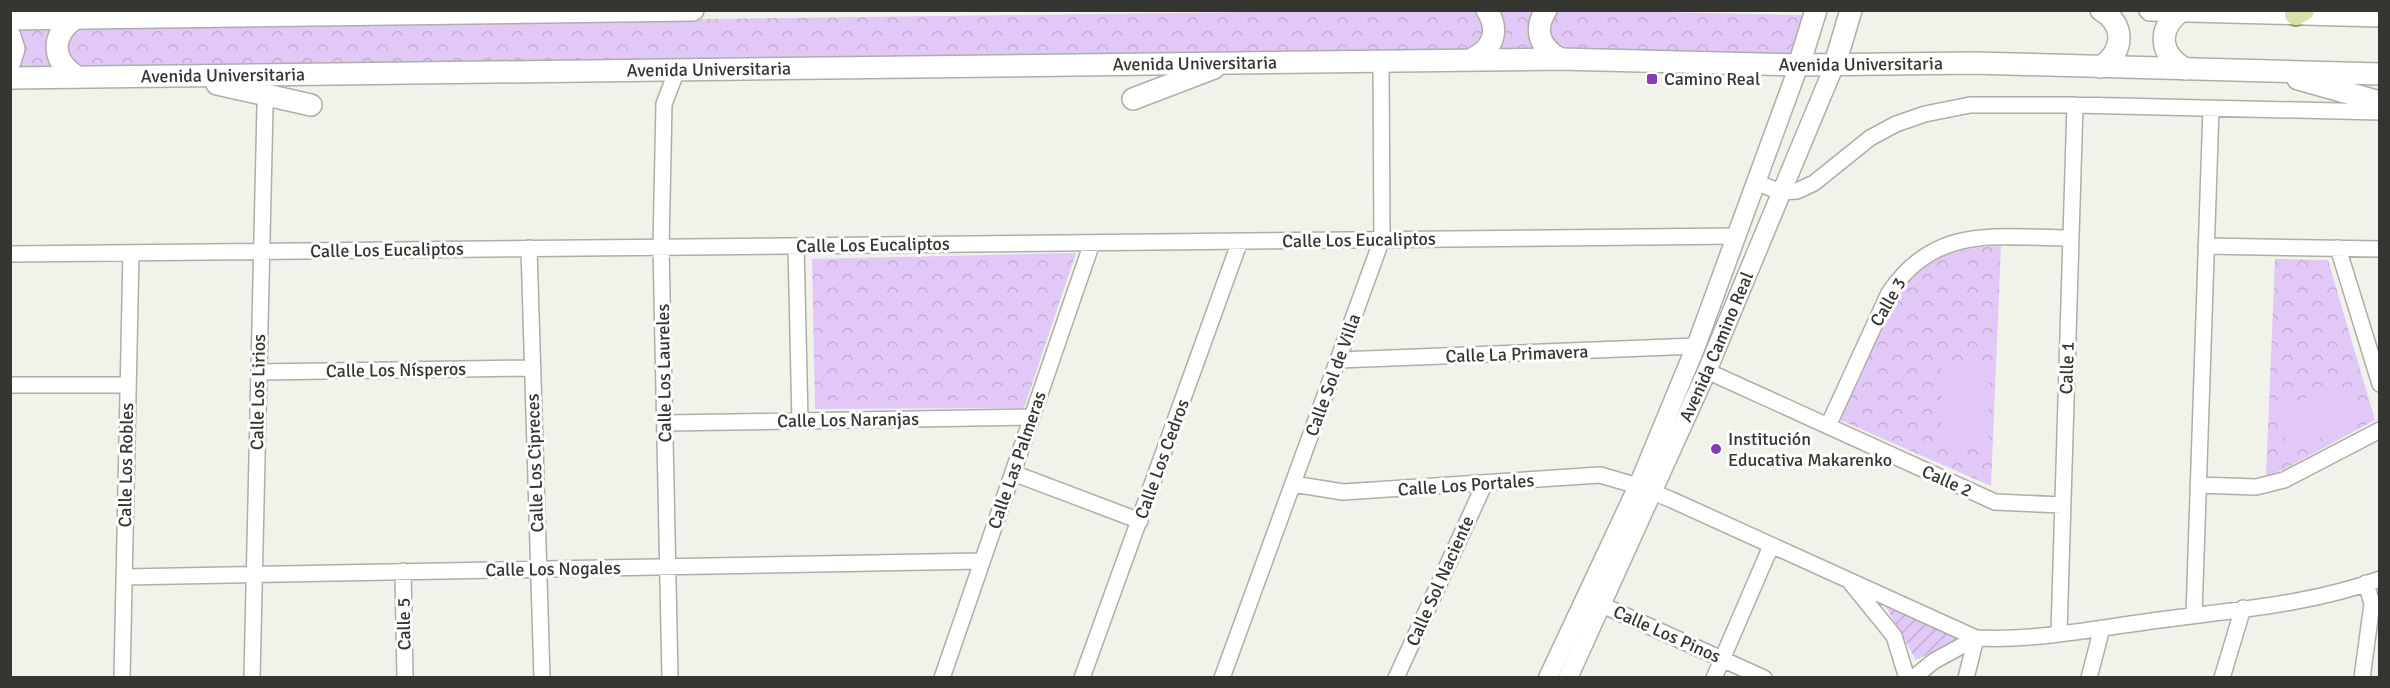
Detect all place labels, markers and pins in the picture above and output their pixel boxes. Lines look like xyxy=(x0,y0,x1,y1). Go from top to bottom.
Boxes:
place label: Camino Real xyxy=(1664,68,1760,90)
marker: Camino Real xyxy=(1645,72,1659,86)
place label: Institución Educativa Makarenko xyxy=(1728,428,1892,471)
marker: Institución Educativa Makarenko xyxy=(1709,442,1723,456)

